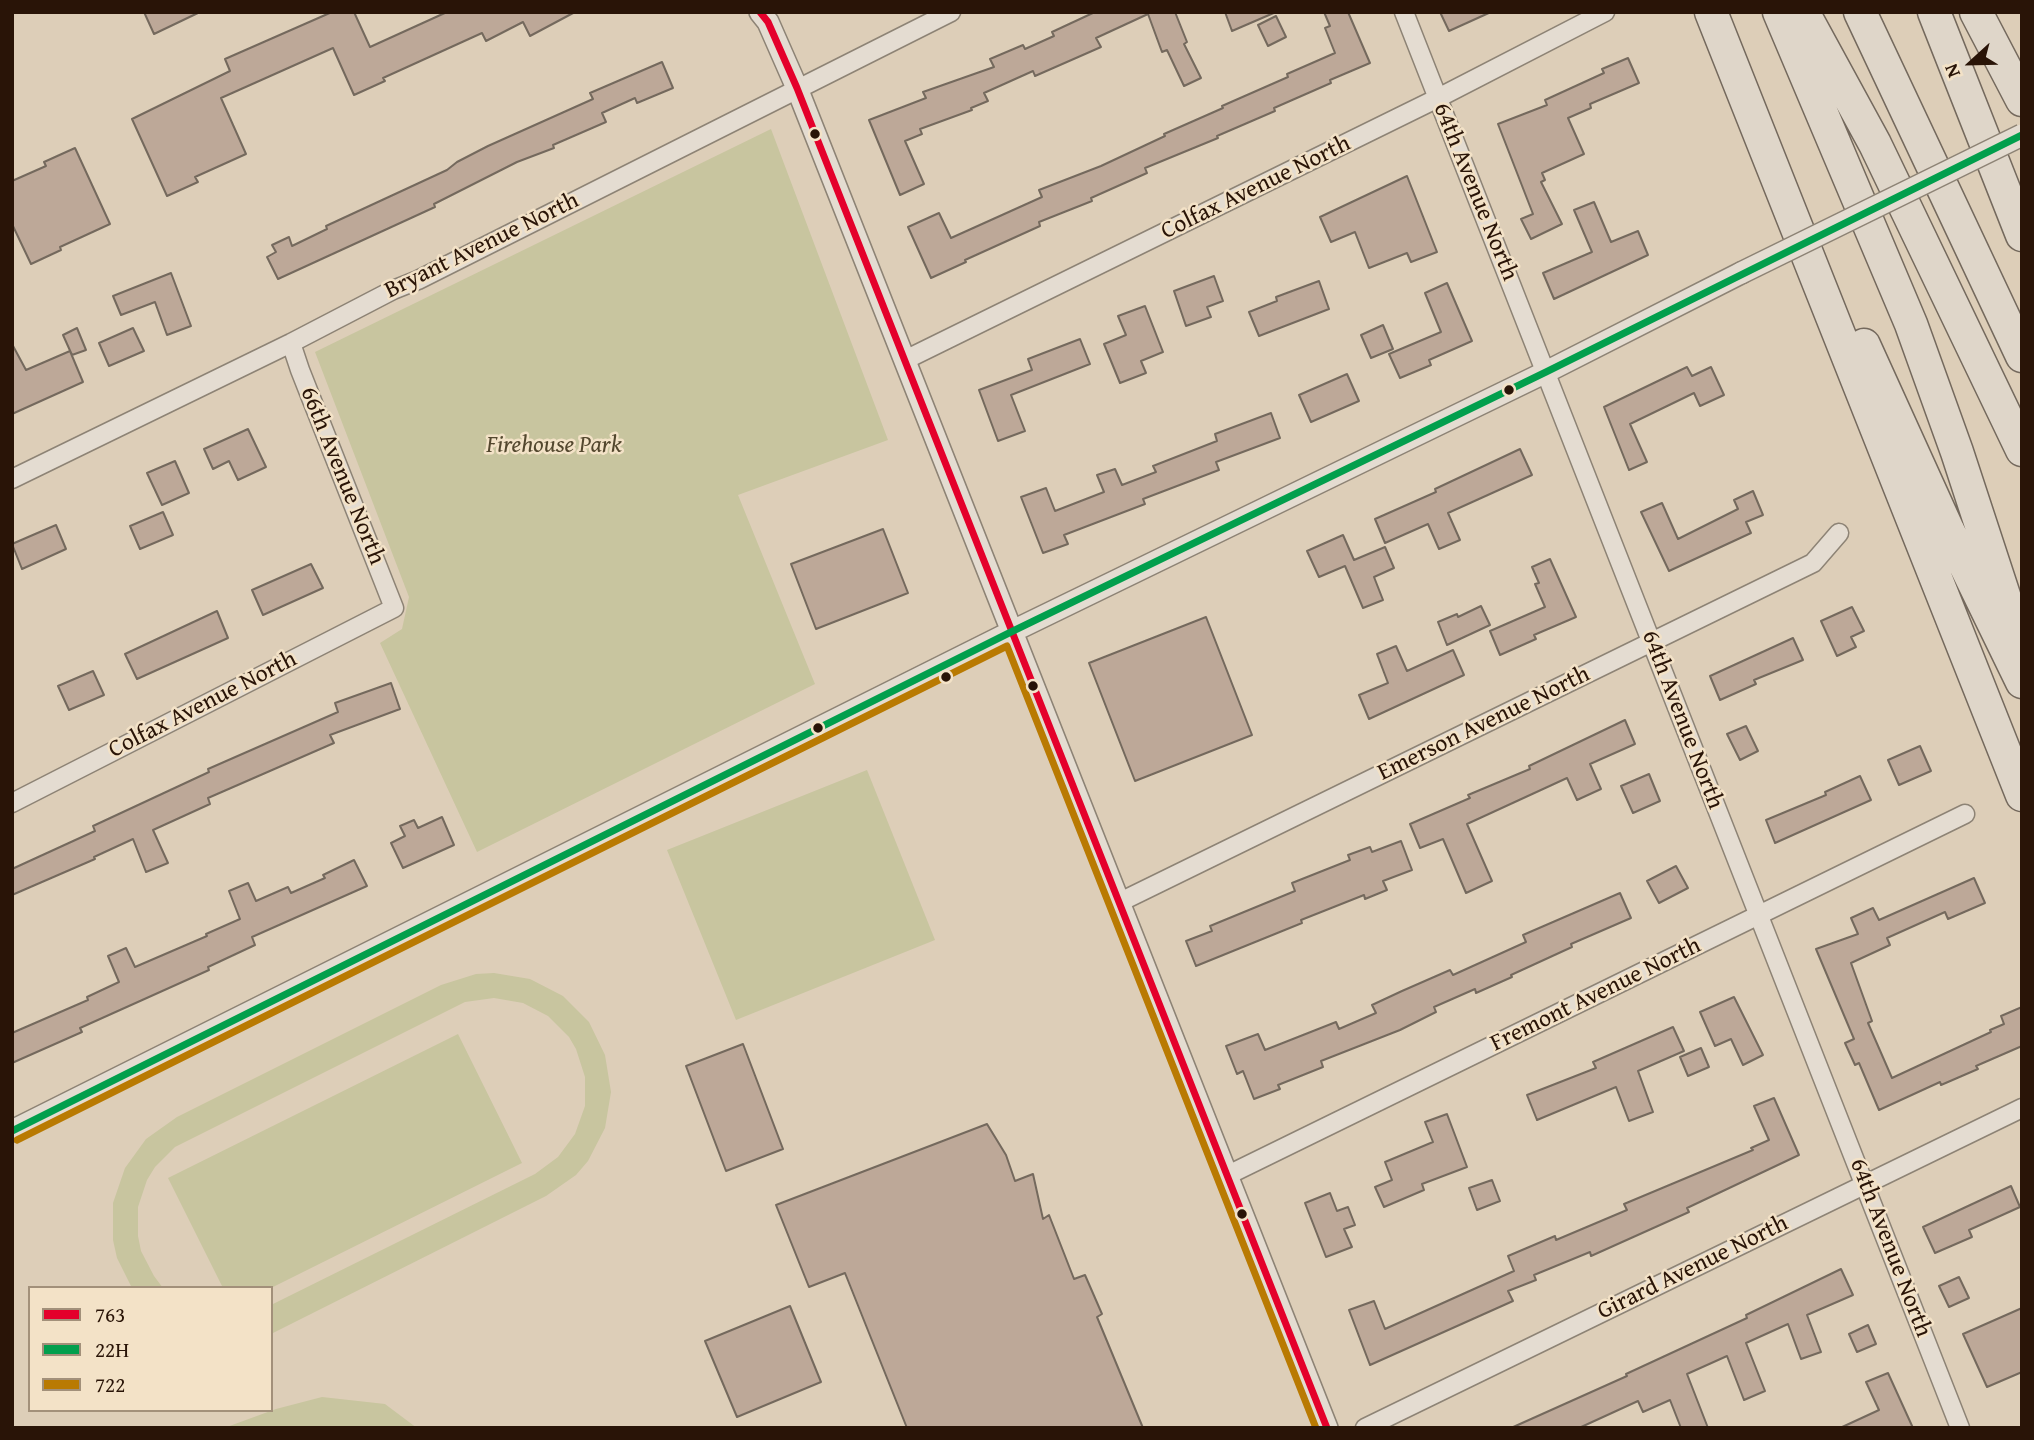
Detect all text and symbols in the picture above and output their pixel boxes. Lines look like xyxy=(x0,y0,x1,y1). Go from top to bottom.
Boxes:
north arrow xyxy=(1936,28,2006,98)
text: N xyxy=(1936,60,1967,82)
street label: 64th Avenue North xyxy=(1426,99,1524,285)
unlabelled marker xyxy=(808,127,822,141)
street label: Colfax Avenue North xyxy=(1156,130,1356,246)
street label: Bryant Avenue North xyxy=(380,186,584,306)
street label: 66th Avenue North xyxy=(293,383,391,569)
unlabelled marker xyxy=(1502,383,1516,397)
park label: Firehouse Park xyxy=(486,432,622,460)
street label: 64th Avenue North xyxy=(1635,627,1729,813)
street label: Colfax Avenue North xyxy=(104,645,302,765)
street label: Emerson Avenue North xyxy=(1373,660,1595,788)
unlabelled marker xyxy=(939,670,953,684)
unlabelled marker xyxy=(1026,679,1040,693)
unlabelled marker xyxy=(811,721,825,735)
street label: Fremont Avenue North xyxy=(1486,932,1706,1058)
street label: 64th Avenue North xyxy=(1843,1155,1937,1341)
unlabelled marker xyxy=(1235,1207,1249,1221)
street label: Girard Avenue North xyxy=(1593,1209,1793,1327)
legend xyxy=(28,1286,273,1412)
text: 763 xyxy=(95,1299,125,1330)
text: 22H xyxy=(95,1334,129,1365)
text: 722 xyxy=(95,1369,125,1400)

